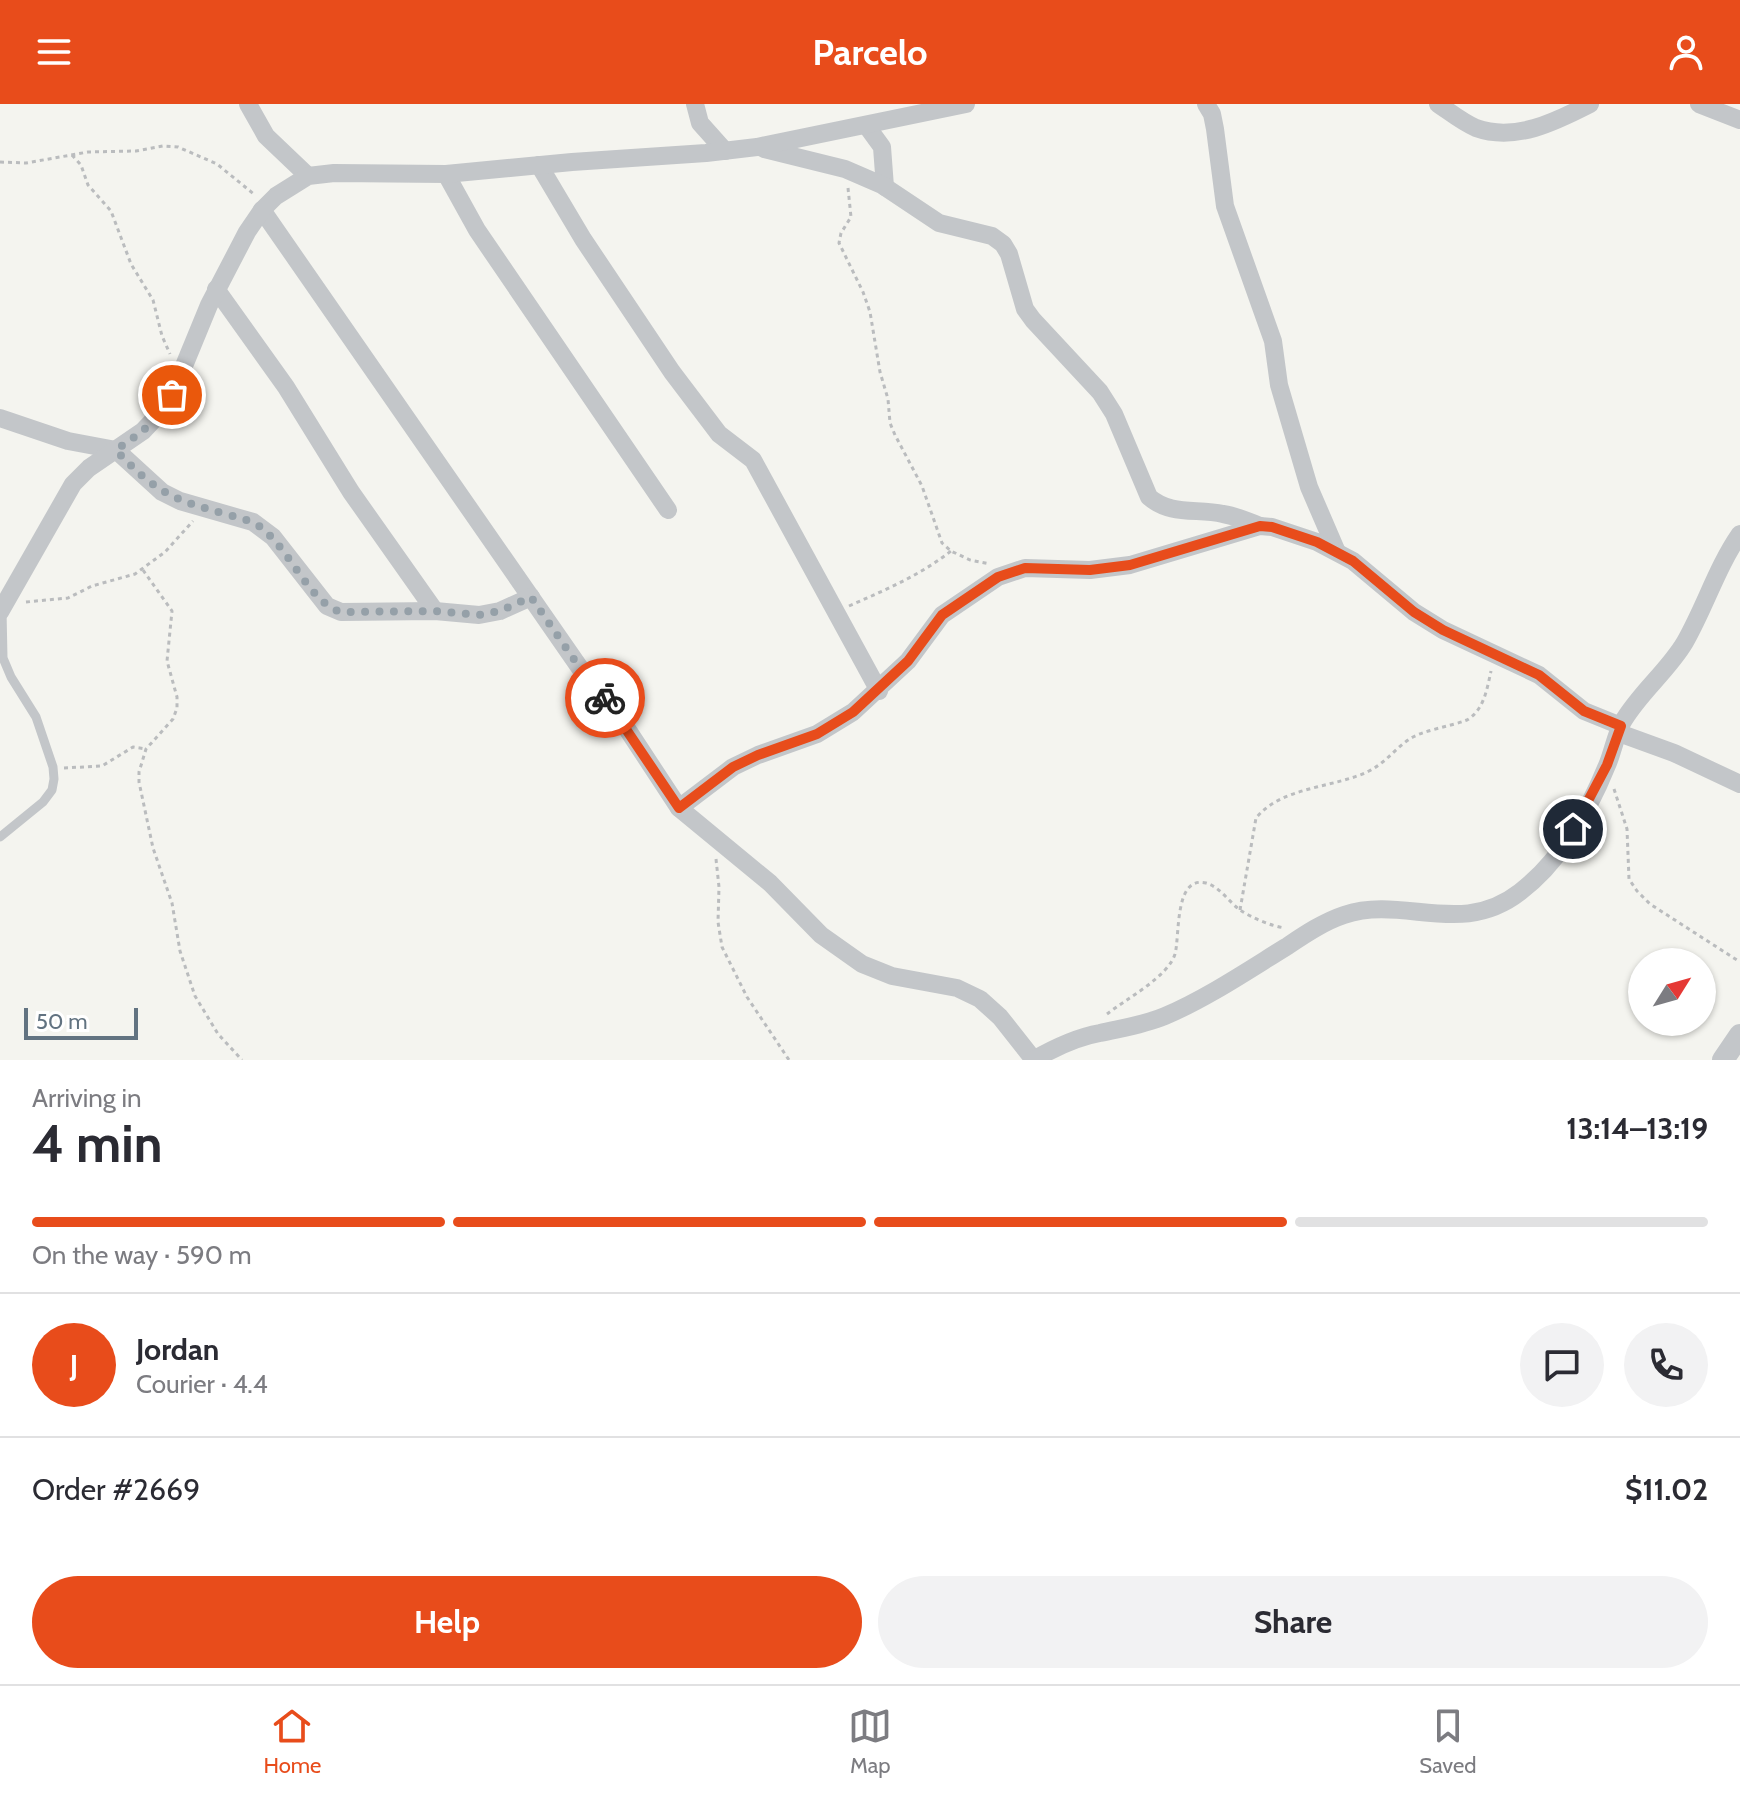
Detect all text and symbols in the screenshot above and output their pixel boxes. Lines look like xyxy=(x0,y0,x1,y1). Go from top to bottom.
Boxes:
icon: menu xyxy=(32,30,76,74)
text: Parcelo xyxy=(812,30,928,74)
icon: person xyxy=(1664,30,1708,74)
pin xyxy=(138,361,206,429)
icon: bag xyxy=(150,373,194,417)
courier xyxy=(565,658,645,738)
icon: bike xyxy=(583,676,627,720)
pin xyxy=(1539,795,1607,863)
icon: home xyxy=(1551,807,1595,851)
north arrow xyxy=(1628,948,1716,1036)
map controls xyxy=(1628,948,1716,1036)
scale bar xyxy=(24,1004,138,1040)
text: 50 m xyxy=(36,1008,88,1035)
text: Arriving in xyxy=(32,1082,142,1114)
text: 13:14–13:19 xyxy=(1566,1110,1708,1147)
text: 4 min xyxy=(32,1112,162,1175)
text: On the way · 590 m xyxy=(32,1239,252,1271)
button: chat xyxy=(1520,1323,1604,1407)
button: phone xyxy=(1624,1323,1708,1407)
text: Jordan xyxy=(136,1331,219,1368)
text: J xyxy=(70,1347,78,1384)
text: Courier · 4.4 xyxy=(136,1368,268,1400)
text: Order #2669 xyxy=(32,1471,200,1508)
text: $11.02 xyxy=(1625,1471,1708,1508)
button: Help xyxy=(32,1576,862,1668)
button: Share xyxy=(878,1576,1708,1668)
tab: Home xyxy=(263,1704,321,1779)
tab: Map xyxy=(848,1704,892,1779)
tab: Saved xyxy=(1419,1704,1476,1779)

